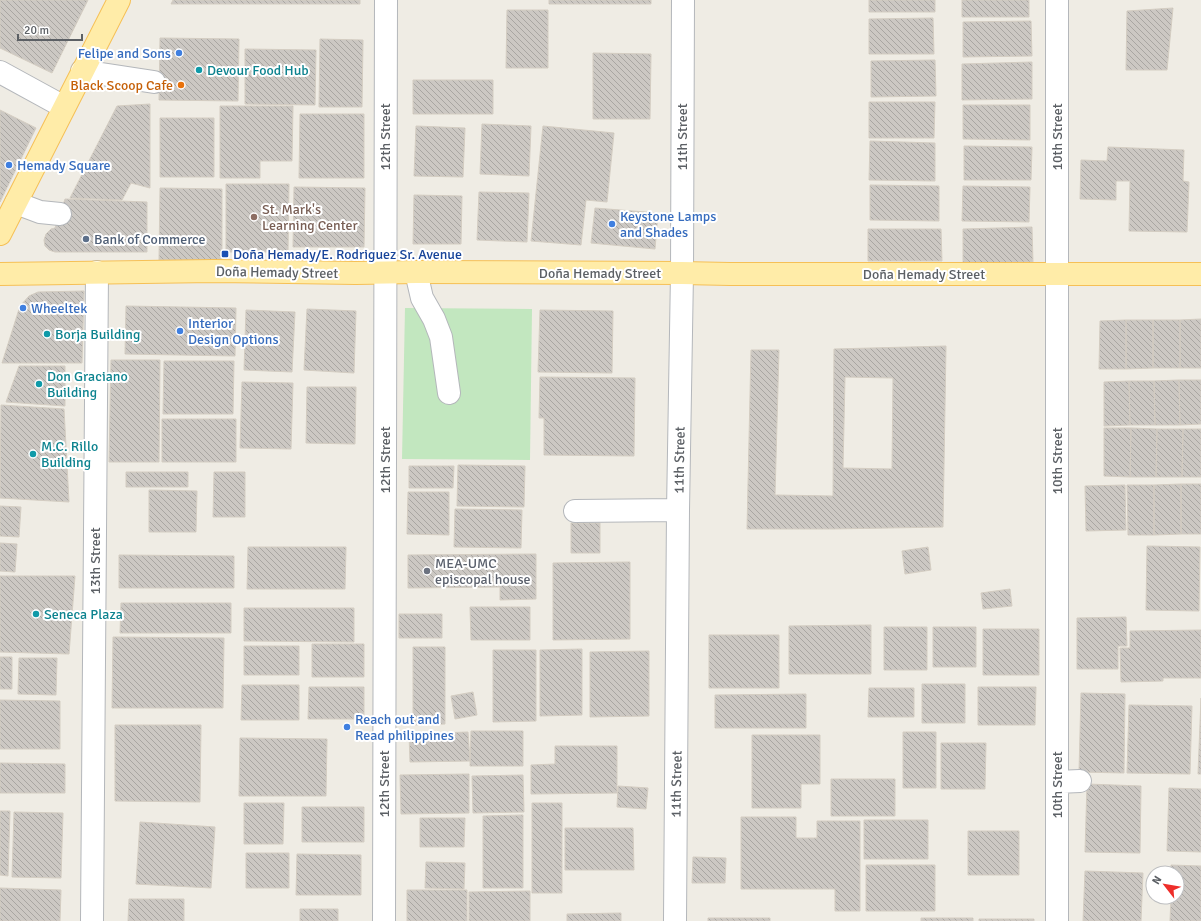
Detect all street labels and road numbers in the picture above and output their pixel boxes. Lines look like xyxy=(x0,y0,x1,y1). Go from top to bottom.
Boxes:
street label: 12th Street xyxy=(377,103,394,171)
street label: 11th Street xyxy=(674,103,691,171)
street label: 10th Street xyxy=(1049,103,1066,171)
street label: Doña Hemady Street xyxy=(216,263,338,282)
street label: Doña Hemady Street xyxy=(539,265,661,282)
street label: Doña Hemady Street xyxy=(863,266,985,283)
street label: 12th Street xyxy=(377,426,394,494)
street label: 11th Street xyxy=(670,426,689,494)
street label: 10th Street xyxy=(1049,427,1066,495)
street label: 13th Street xyxy=(87,527,104,595)
street label: 12th Street xyxy=(376,750,393,818)
street label: 11th Street xyxy=(667,750,686,818)
street label: 10th Street xyxy=(1049,751,1066,819)

